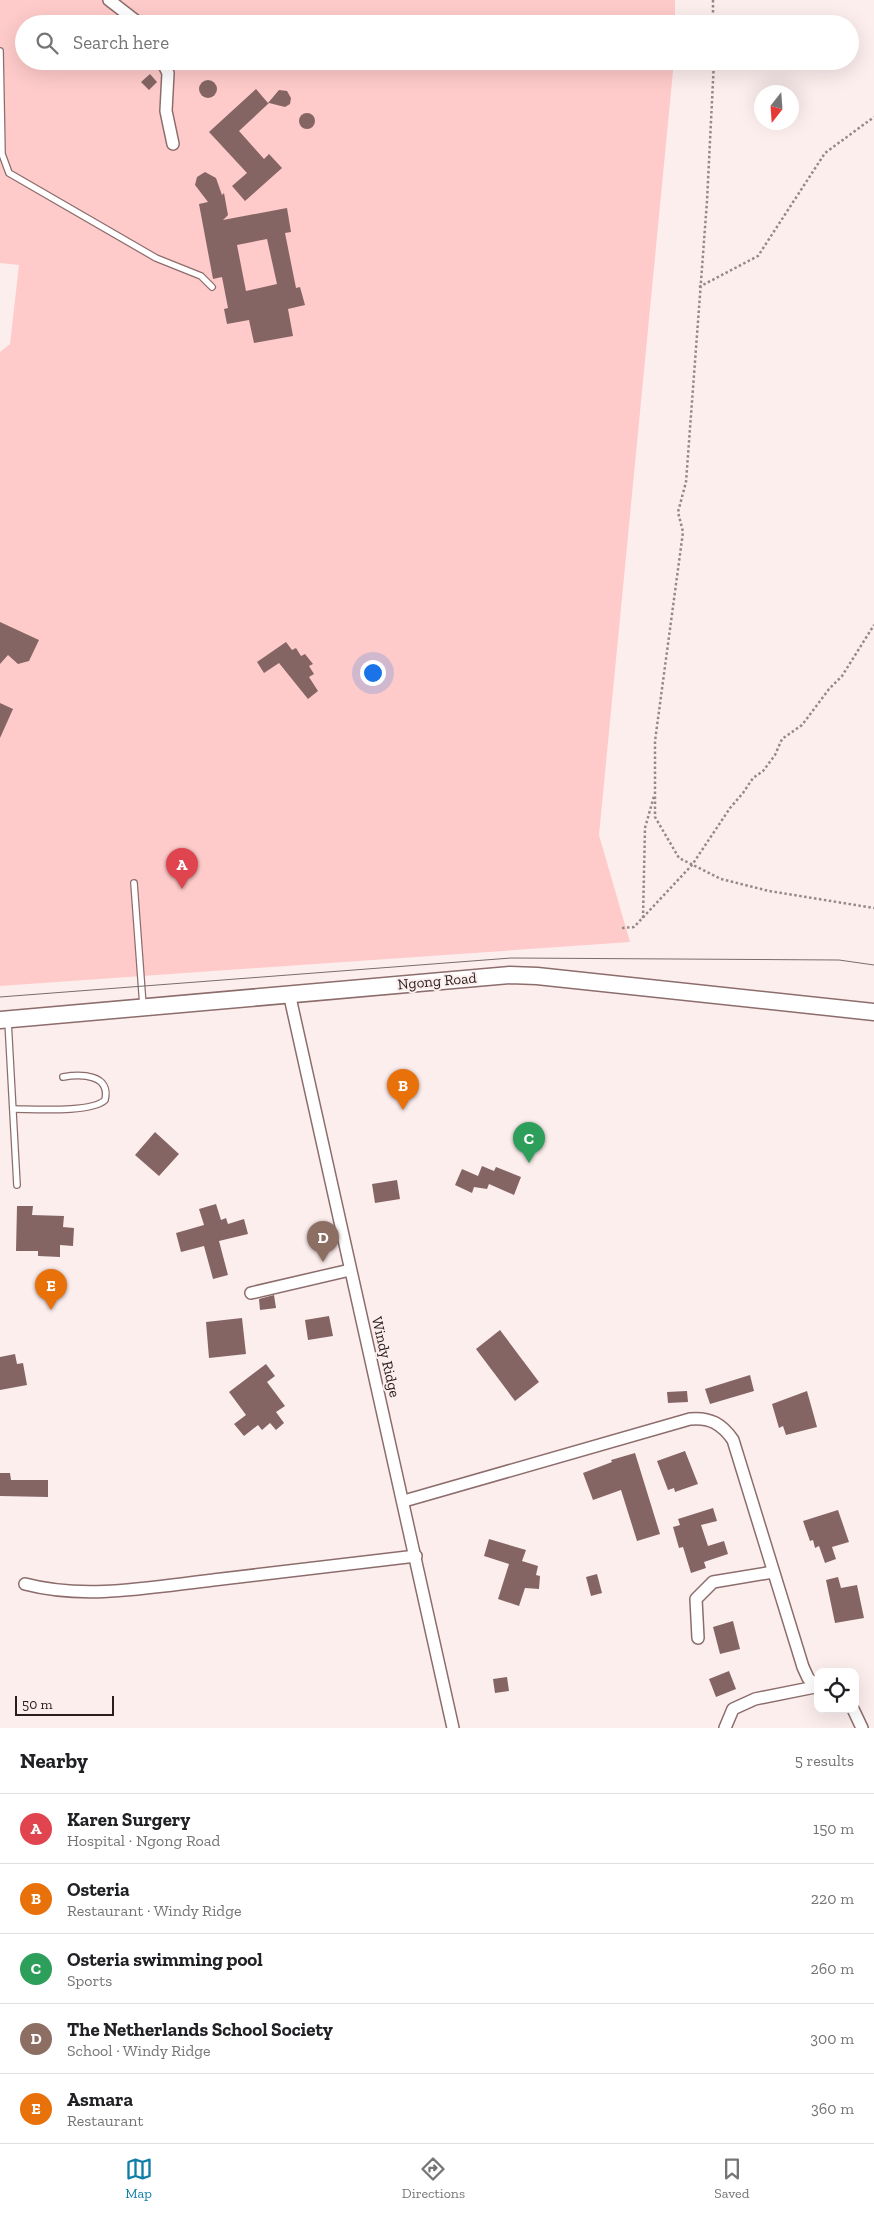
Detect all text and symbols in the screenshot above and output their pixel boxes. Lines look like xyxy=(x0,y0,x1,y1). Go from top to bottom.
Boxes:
search box xyxy=(15,15,859,70)
icon: search xyxy=(33,29,61,57)
text: Search here xyxy=(73,31,169,54)
north arrow xyxy=(754,85,799,130)
your location xyxy=(360,660,386,686)
pin: A xyxy=(166,848,198,889)
street label: Ngong Road xyxy=(397,969,478,993)
pin: B xyxy=(387,1069,419,1110)
pin: C xyxy=(513,1122,545,1163)
pin: D xyxy=(307,1221,339,1262)
pin: E xyxy=(35,1269,67,1310)
street label: Windy Ridge xyxy=(368,1315,404,1399)
map controls xyxy=(814,1668,859,1713)
button: locate xyxy=(814,1668,859,1713)
scale bar xyxy=(15,1693,114,1716)
text: 50 m xyxy=(22,1696,53,1713)
text: Nearby xyxy=(20,1748,88,1773)
text: 5 results xyxy=(795,1751,854,1770)
text: Karen Surgery xyxy=(67,1808,190,1831)
text: A xyxy=(31,1819,42,1838)
text: 150 m xyxy=(813,1819,854,1838)
text: Hospital · Ngong Road xyxy=(67,1831,220,1850)
text: Osteria xyxy=(67,1878,130,1901)
text: B xyxy=(31,1889,41,1908)
text: 220 m xyxy=(811,1889,854,1908)
text: Restaurant · Windy Ridge xyxy=(67,1901,241,1920)
text: Osteria swimming pool xyxy=(67,1948,263,1971)
text: C xyxy=(31,1959,41,1978)
text: 260 m xyxy=(811,1959,854,1978)
text: Sports xyxy=(67,1971,112,1990)
text: The Netherlands School Society xyxy=(67,2018,333,2041)
text: D xyxy=(30,2029,42,2048)
text: 300 m xyxy=(810,2029,854,2048)
text: School · Windy Ridge xyxy=(67,2041,211,2060)
text: Asmara xyxy=(67,2088,133,2111)
text: E xyxy=(31,2099,41,2118)
text: 360 m xyxy=(811,2099,854,2118)
text: Restaurant xyxy=(67,2111,143,2130)
tab: Map xyxy=(125,2155,153,2202)
tab: Directions xyxy=(402,2155,465,2202)
tab: Saved xyxy=(714,2155,749,2202)

